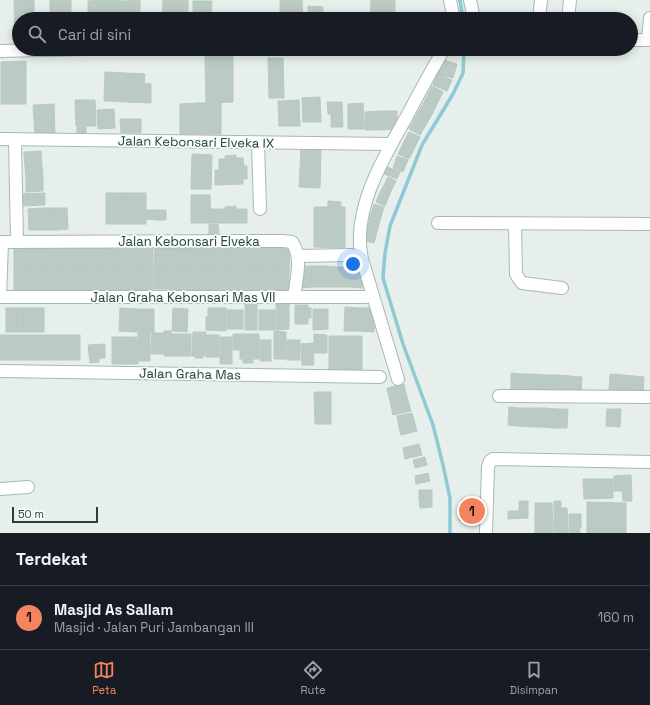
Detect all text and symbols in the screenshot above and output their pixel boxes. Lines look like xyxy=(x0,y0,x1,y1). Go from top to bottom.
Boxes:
search box xyxy=(12,12,638,56)
icon: search xyxy=(26,23,48,45)
text: Cari di sini xyxy=(58,25,131,44)
street label: Jalan Kebonsari Elveka IX xyxy=(118,132,274,152)
street label: Jalan Kebonsari Elveka xyxy=(118,233,260,250)
your location xyxy=(343,254,363,274)
street label: Jalan Graha Kebonsari Mas VII xyxy=(91,289,275,306)
street label: Jalan Graha Mas xyxy=(139,365,241,383)
pin: 1 xyxy=(459,496,485,526)
scale bar xyxy=(12,505,98,524)
text: 50 m xyxy=(18,507,44,521)
text: Terdekat xyxy=(16,548,88,570)
text: Masjid As Sallam xyxy=(54,600,173,619)
text: 1 xyxy=(26,609,32,626)
text: 160 m xyxy=(598,609,634,626)
text: Masjid · Jalan Puri Jambangan III xyxy=(54,619,254,636)
tab: Peta xyxy=(92,659,116,697)
tab: Rute xyxy=(300,659,326,697)
tab: Disimpan xyxy=(510,659,558,697)

